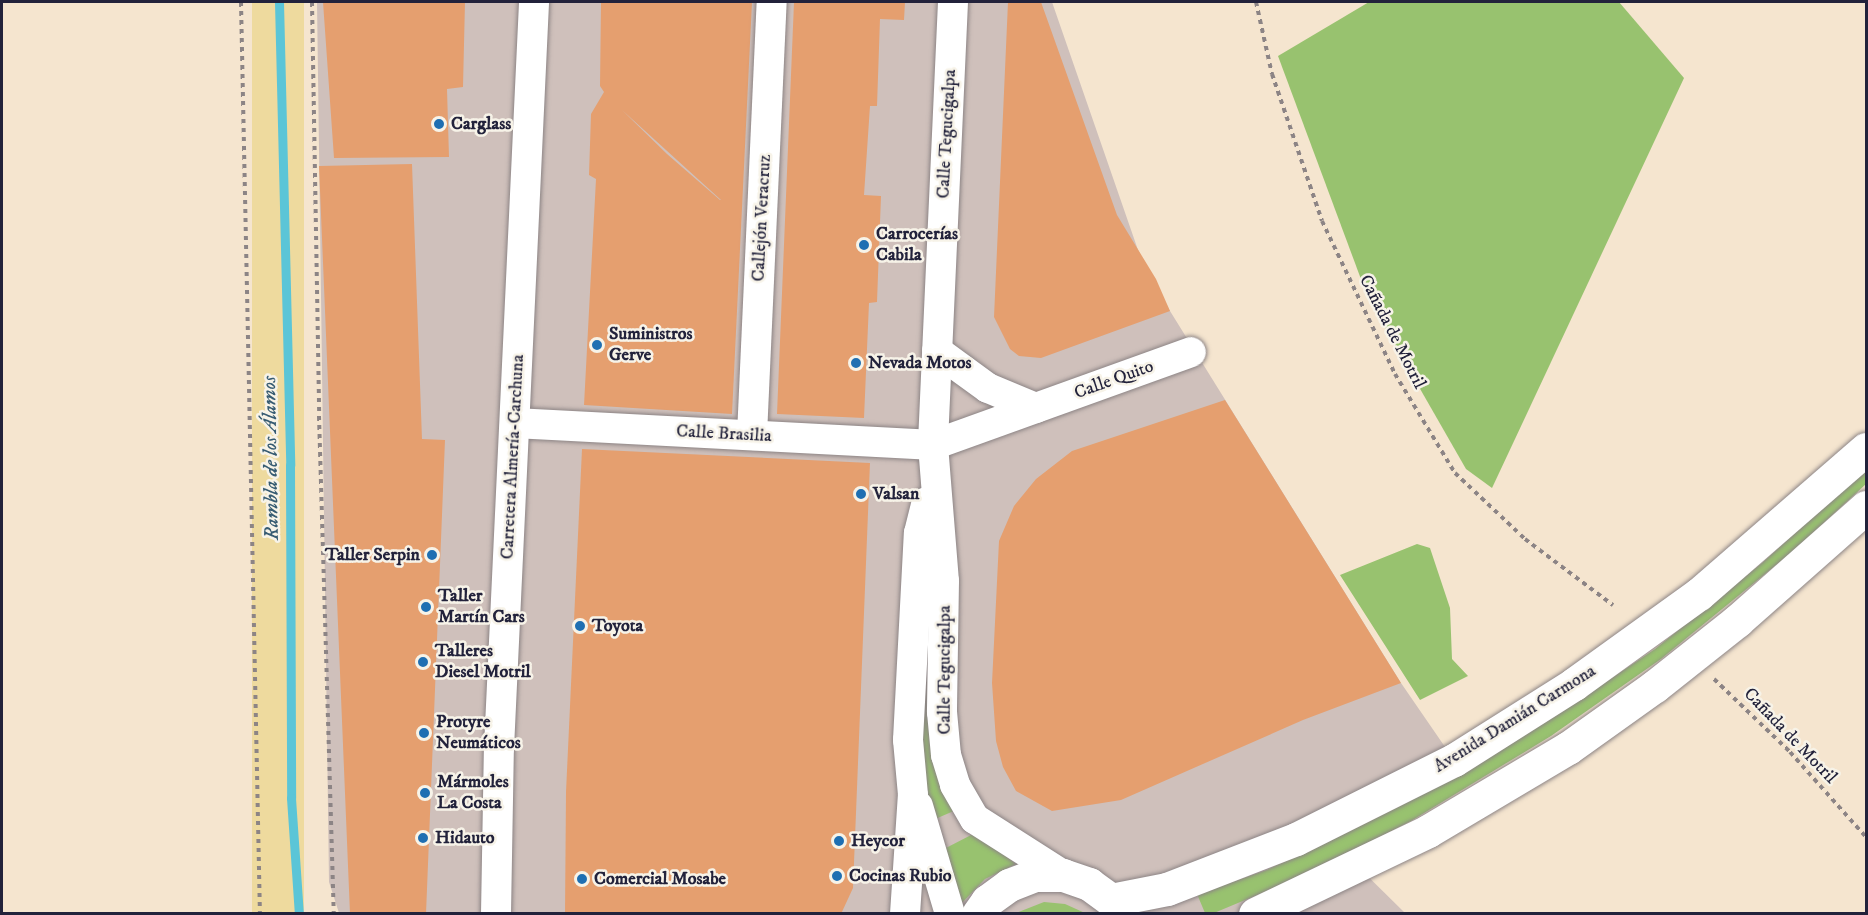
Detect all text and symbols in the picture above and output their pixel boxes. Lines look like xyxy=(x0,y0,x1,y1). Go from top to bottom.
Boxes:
street label: Calle Tegucigalpa xyxy=(933,69,961,199)
place label: Carglass xyxy=(451,113,511,135)
marker: Carglass xyxy=(432,117,446,131)
street label: Callejón Veracruz xyxy=(748,154,776,282)
place label: Carrocerías Cabila xyxy=(876,224,958,266)
marker: Carrocerías Cabila xyxy=(857,238,871,252)
street label: Cañada de Motril xyxy=(1354,271,1430,393)
place label: Suministros Gerve xyxy=(609,324,693,366)
marker: Suministros Gerve xyxy=(590,338,604,352)
place label: Nevada Motos xyxy=(868,352,971,374)
street label: Carretera Almería-Carchuna xyxy=(497,354,529,560)
marker: Nevada Motos xyxy=(849,356,863,370)
street label: Calle Quito xyxy=(1071,356,1157,404)
water label: Rambla de los Álamos xyxy=(258,376,284,540)
street label: Calle Brasilia xyxy=(676,421,772,447)
place label: Valsan xyxy=(873,483,919,505)
marker: Valsan xyxy=(854,487,868,501)
place label: Taller Serpin xyxy=(325,544,420,566)
marker: Taller Serpin xyxy=(425,548,439,562)
place label: Taller Martín Cars xyxy=(438,586,525,628)
marker: Taller Martín Cars xyxy=(419,600,433,614)
street label: Calle Tegucigalpa xyxy=(934,605,956,735)
place label: Toyota xyxy=(592,615,643,637)
marker: Toyota xyxy=(573,619,587,633)
place label: Talleres Diesel Motril xyxy=(435,641,531,684)
marker: Talleres Diesel Motril xyxy=(416,655,430,669)
street label: Avenida Damián Carmona xyxy=(1430,660,1600,778)
street label: Cañada de Motril xyxy=(1739,684,1841,788)
place label: Protyre Neumáticos xyxy=(436,712,521,754)
marker: Protyre Neumáticos xyxy=(417,726,431,740)
place label: Mármoles La Costa xyxy=(437,772,509,814)
marker: Mármoles La Costa xyxy=(418,786,432,800)
place label: Hidauto xyxy=(435,827,495,849)
place label: Heycor xyxy=(851,830,905,852)
marker: Hidauto xyxy=(416,831,430,845)
marker: Heycor xyxy=(832,834,846,848)
place label: Cocinas Rubio xyxy=(849,865,952,887)
place label: Comercial Mosabe xyxy=(594,868,726,890)
marker: Cocinas Rubio xyxy=(830,869,844,883)
marker: Comercial Mosabe xyxy=(575,872,589,886)

